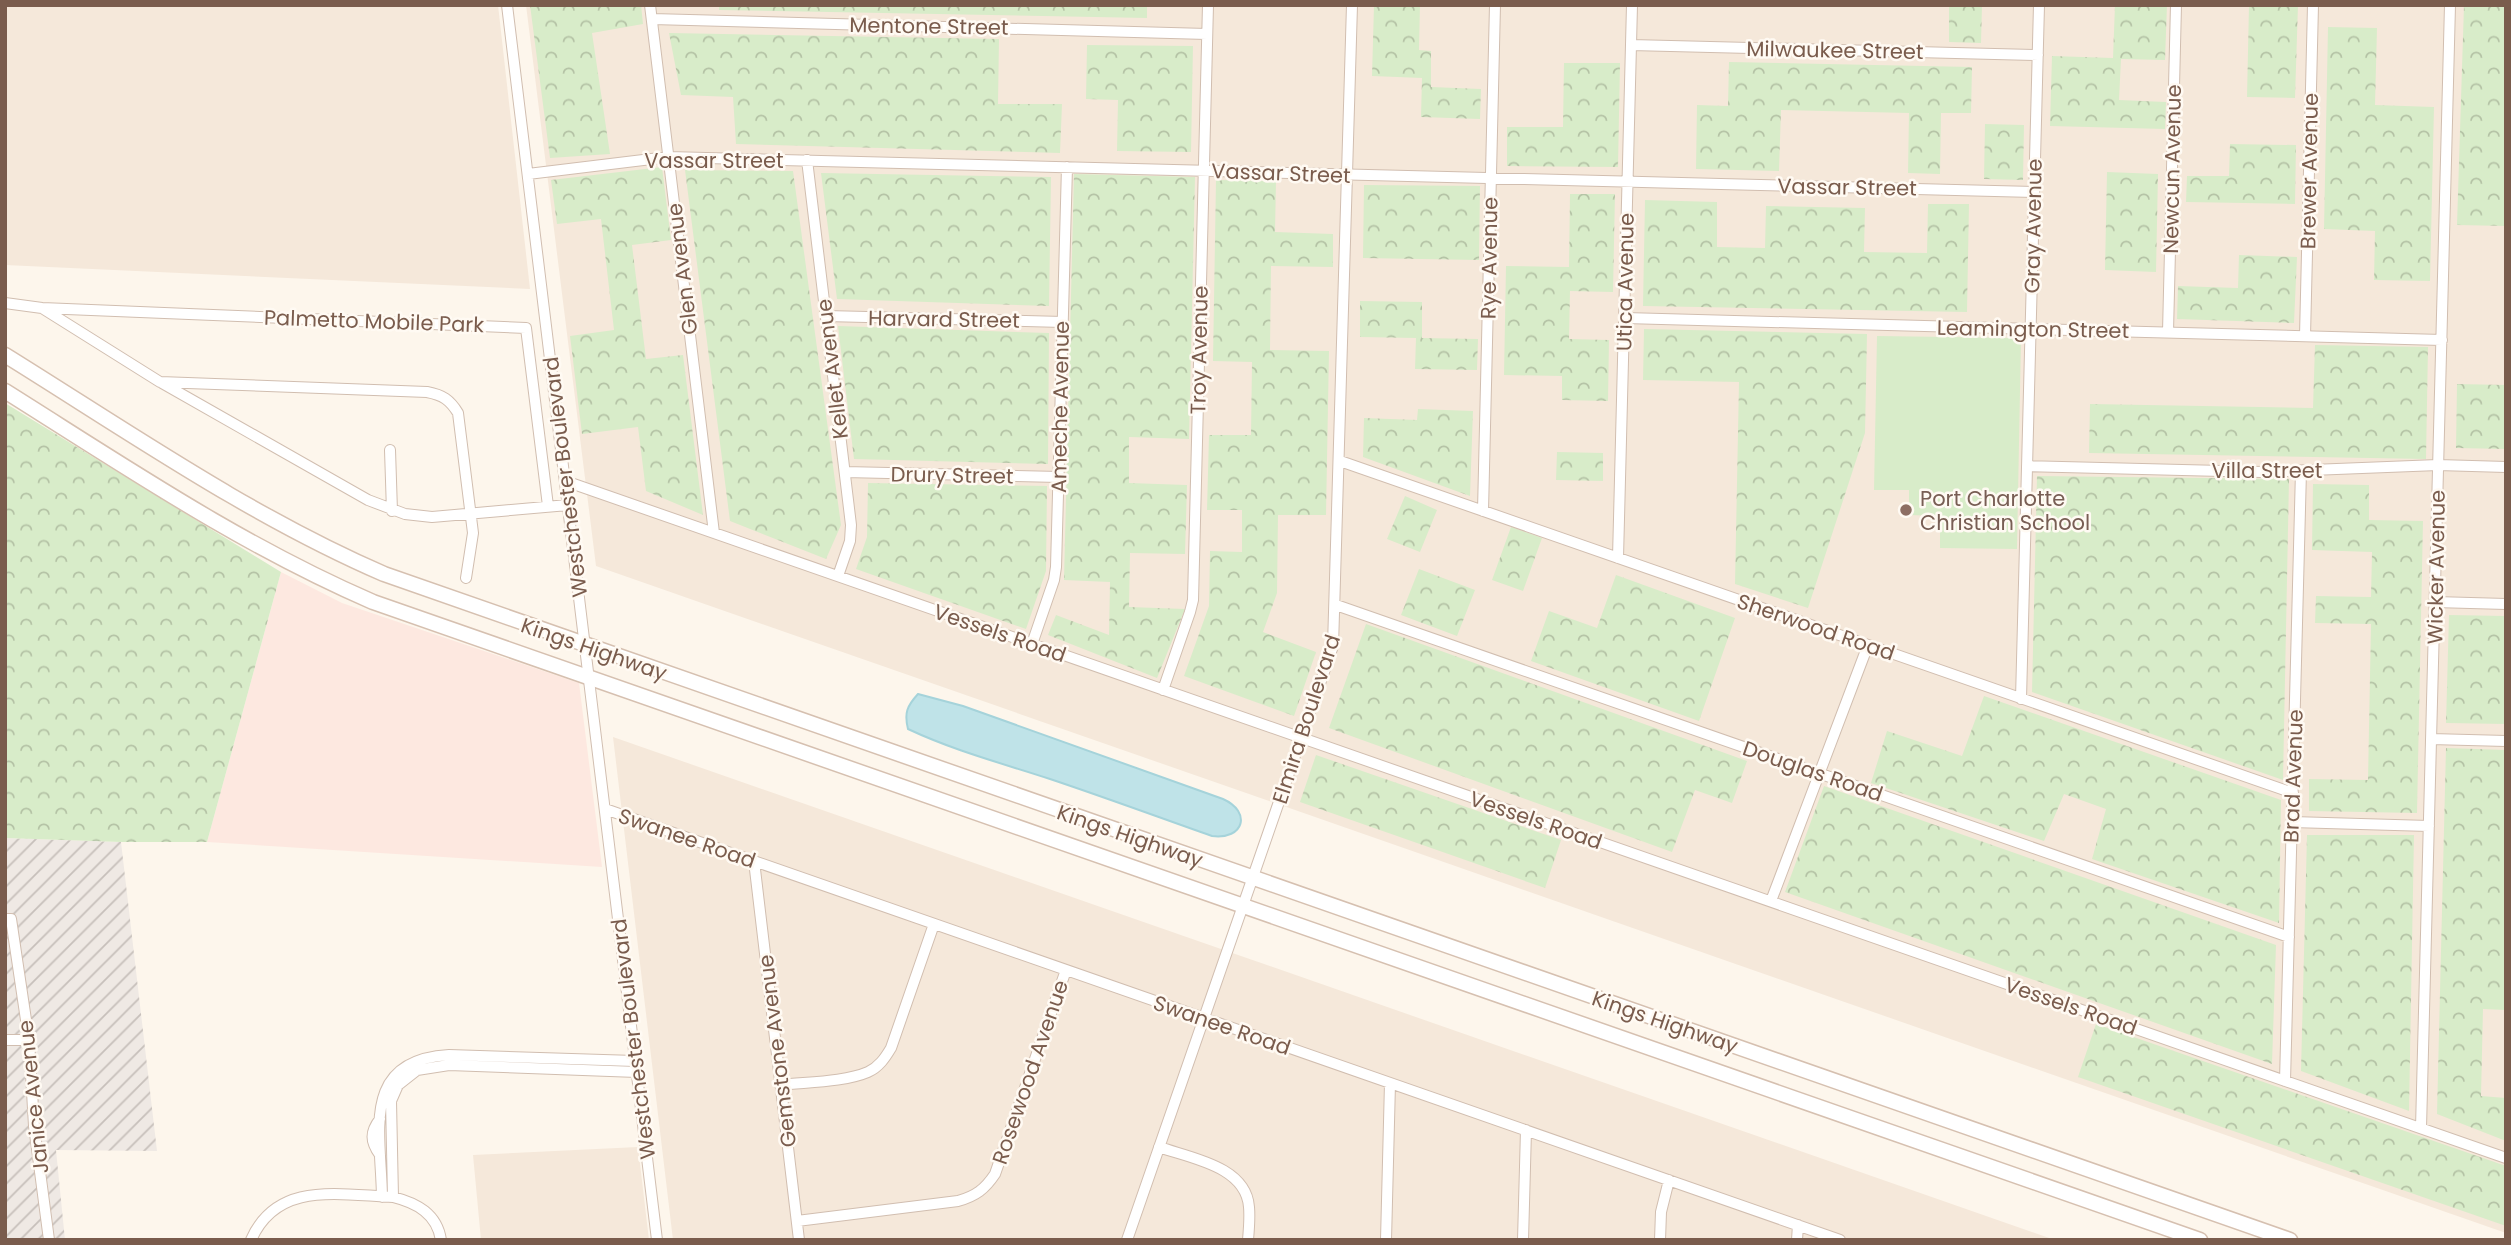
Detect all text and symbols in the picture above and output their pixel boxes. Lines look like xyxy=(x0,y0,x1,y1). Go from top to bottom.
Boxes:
street label: Mentone Street xyxy=(849,10,1009,42)
street label: Milwaukee Street xyxy=(1746,34,1924,66)
street label: Newcun Avenue xyxy=(2156,84,2188,254)
street label: Brewer Avenue xyxy=(2293,93,2325,249)
street label: Vassar Street xyxy=(644,146,784,175)
street label: Vassar Street xyxy=(1211,156,1351,190)
street label: Gray Avenue xyxy=(2017,158,2049,294)
street label: Vassar Street xyxy=(1777,171,1917,203)
street label: Rye Avenue xyxy=(1473,197,1505,319)
street label: Glen Avenue xyxy=(660,202,704,336)
street label: Utica Avenue xyxy=(1609,213,1641,351)
street label: Troy Avenue xyxy=(1183,285,1215,415)
street label: Kellet Avenue xyxy=(809,297,855,441)
street label: Palmetto Mobile Park xyxy=(263,303,485,339)
street label: Harvard Street xyxy=(868,303,1020,335)
street label: Leamington Street xyxy=(1937,313,2129,345)
street label: Ameche Avenue xyxy=(1044,321,1076,493)
street label: Westchester Boulevard xyxy=(536,355,594,599)
street label: Villa Street xyxy=(2212,456,2323,485)
street label: Drury Street xyxy=(890,459,1014,491)
place label: Port Charlotte Christian School xyxy=(1920,484,2090,537)
street label: Wicker Avenue xyxy=(2420,489,2452,645)
marker: Port Charlotte Christian School xyxy=(1898,502,1914,518)
street label: Sherwood Road xyxy=(1733,586,1899,668)
street label: Vessels Road xyxy=(930,597,1070,669)
street label: Kings Highway xyxy=(517,610,671,688)
street label: Elmira Boulevard xyxy=(1265,631,1347,807)
street label: Brad Avenue xyxy=(2276,709,2310,843)
street label: Douglas Road xyxy=(1739,733,1887,809)
street label: Vessels Road xyxy=(1466,784,1606,856)
street label: Kings Highway xyxy=(1053,797,1207,875)
street label: Swanee Road xyxy=(614,801,760,875)
street label: Westchester Boulevard xyxy=(604,917,662,1161)
street label: Gemstone Avenue xyxy=(751,953,803,1149)
street label: Vessels Road xyxy=(2001,970,2141,1042)
street label: Rosewood Avenue xyxy=(985,976,1075,1168)
street label: Kings Highway xyxy=(1588,983,1742,1061)
street label: Swanee Road xyxy=(1149,988,1295,1062)
street label: Janice Avenue xyxy=(11,1019,55,1175)

